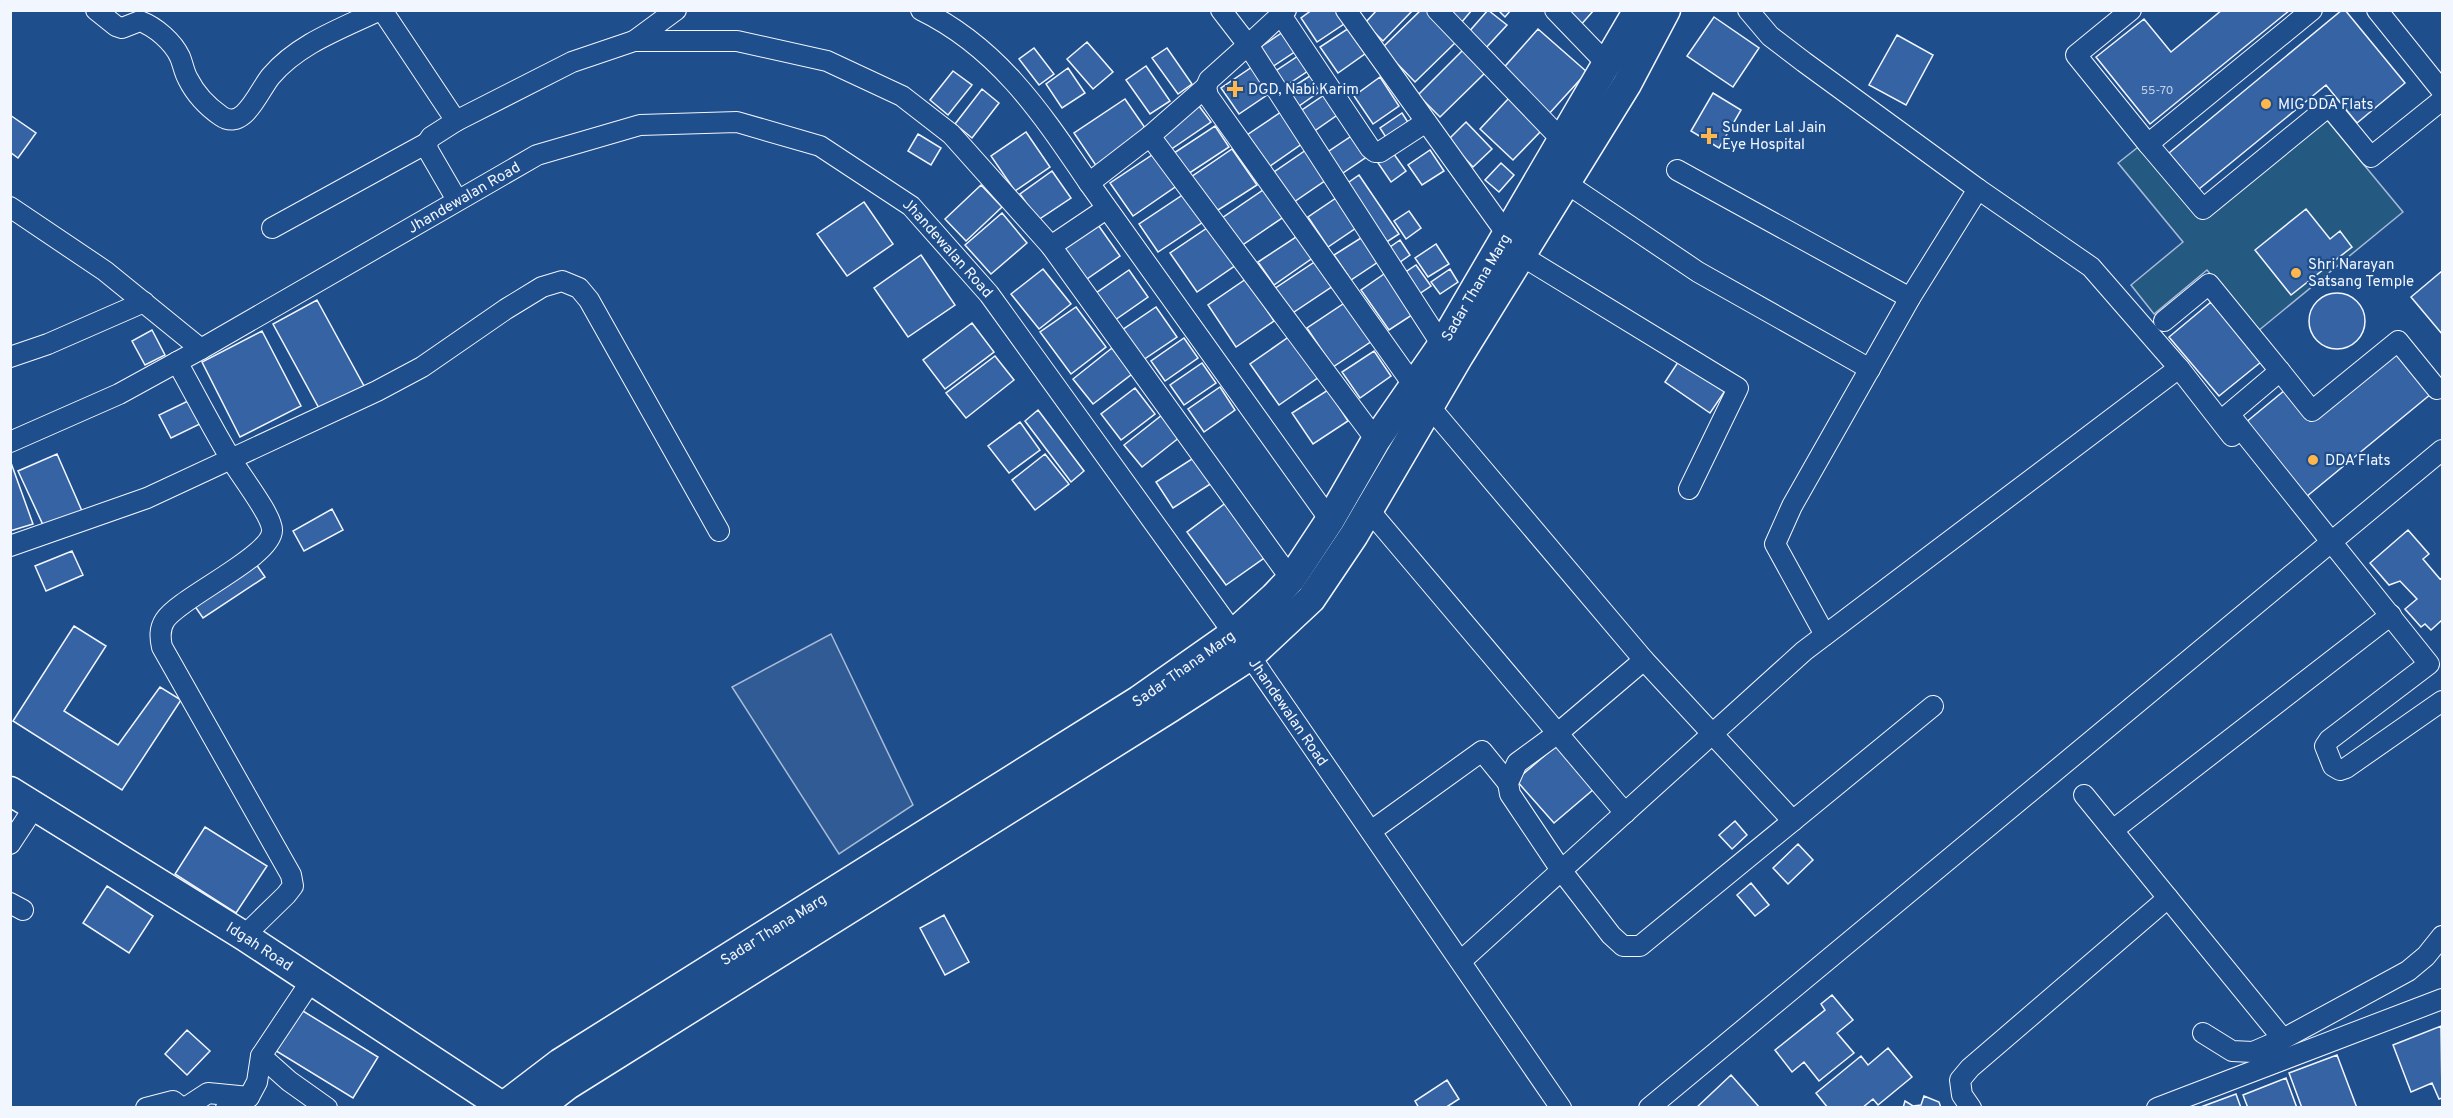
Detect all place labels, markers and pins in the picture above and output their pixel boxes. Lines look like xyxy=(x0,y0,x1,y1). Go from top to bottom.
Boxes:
marker: DGD, Nabi Karim xyxy=(1226,80,1244,98)
place label: DGD, Nabi Karim xyxy=(1248,81,1359,100)
place label: MIG DDA Flats xyxy=(2278,96,2374,115)
marker: MIG DDA Flats xyxy=(2259,97,2273,111)
place label: Sunder Lal Jain Eye Hospital xyxy=(1722,119,1826,155)
marker: Sunder Lal Jain Eye Hospital xyxy=(1700,127,1718,145)
place label: Shri Narayan Satsang Temple xyxy=(2308,256,2414,292)
marker: Shri Narayan Satsang Temple xyxy=(2289,266,2303,280)
place label: DDA Flats xyxy=(2325,452,2390,471)
marker: DDA Flats xyxy=(2306,453,2320,467)

